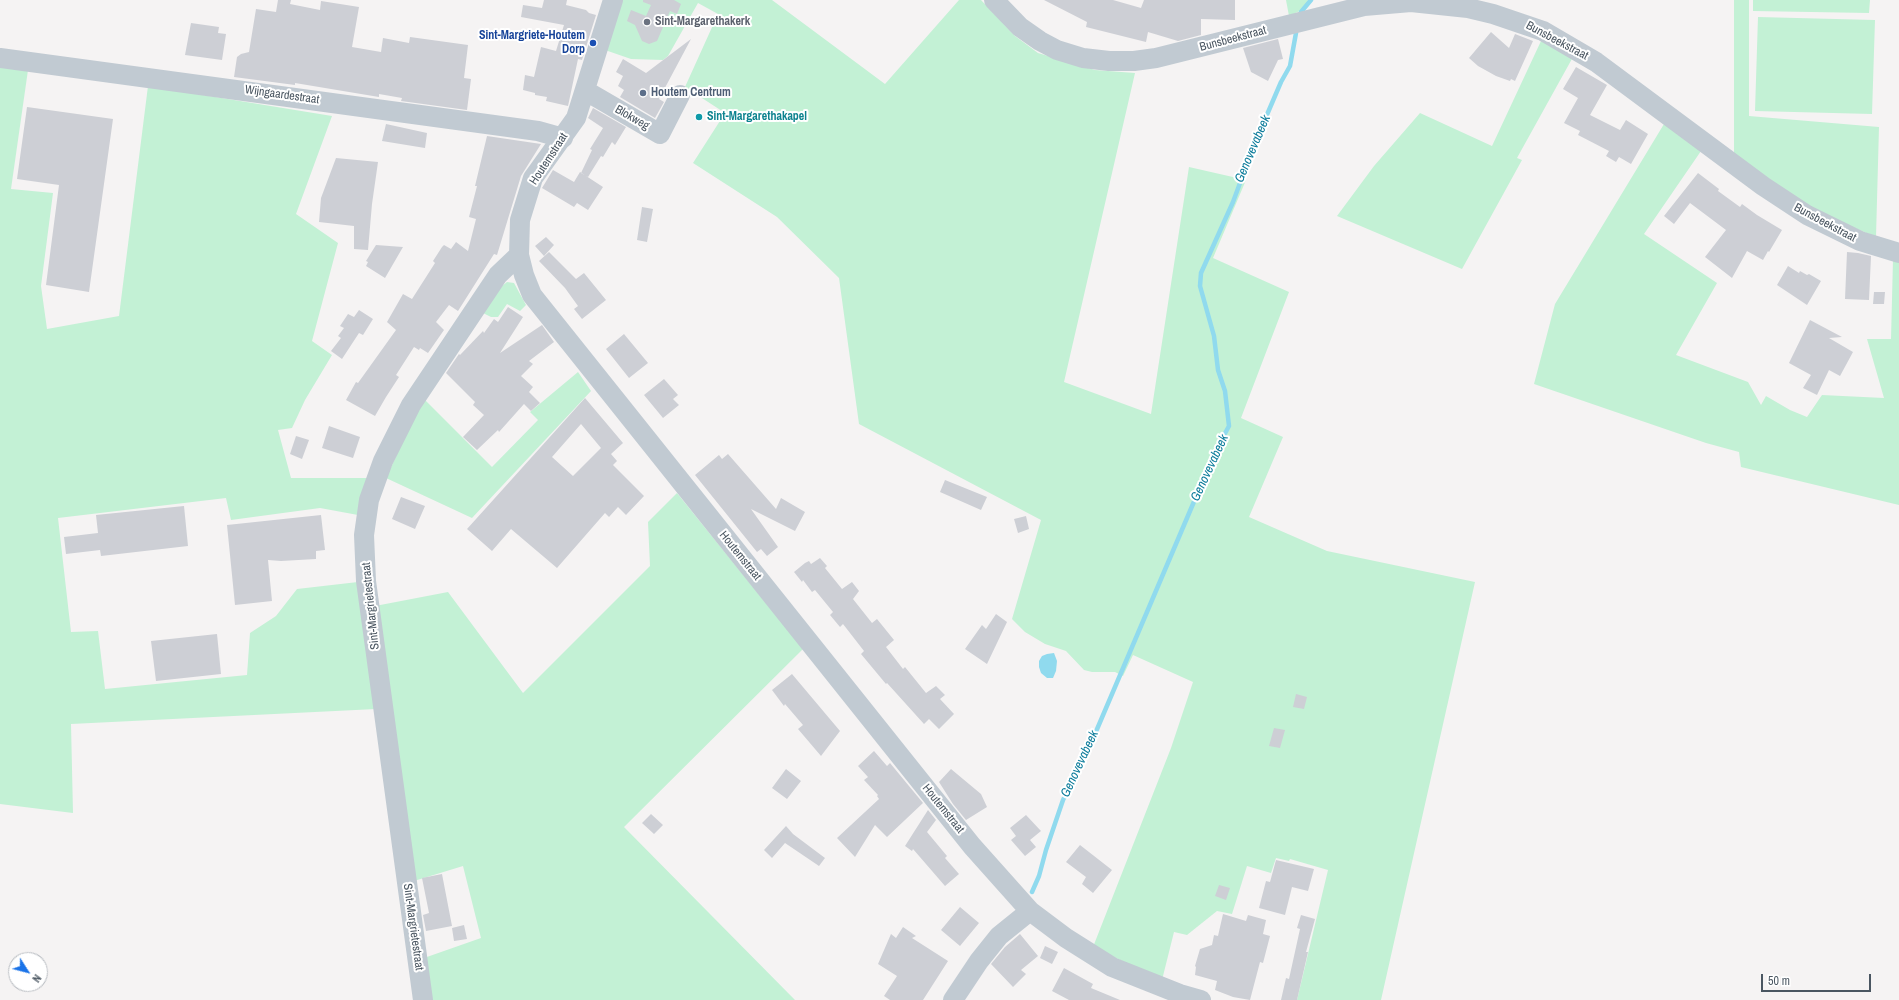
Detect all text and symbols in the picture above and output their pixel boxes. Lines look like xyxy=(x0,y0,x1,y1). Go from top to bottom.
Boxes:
place label: Sint-Margarethakerk xyxy=(655,15,750,29)
marker: Sint-Margarethakerk xyxy=(642,17,652,27)
street label: Bunsbeekstraat xyxy=(1523,19,1591,63)
street label: Bunsbeekstraat xyxy=(1198,23,1268,55)
place label: Sint-Margriete-Houtem Dorp xyxy=(479,29,585,57)
marker: Sint-Margriete-Houtem Dorp xyxy=(588,38,598,48)
street label: Wijngaardestraat xyxy=(244,83,320,107)
place label: Houtem Centrum xyxy=(651,86,731,100)
marker: Houtem Centrum xyxy=(638,88,648,98)
street label: Blokweg xyxy=(612,102,652,134)
place label: Sint-Margarethakapel xyxy=(707,110,807,124)
marker: Sint-Margarethakapel xyxy=(694,112,704,122)
water label: Genovevabeek xyxy=(1232,113,1274,185)
street label: Houtemstraat xyxy=(527,130,571,188)
street label: Bunsbeekstraat xyxy=(1791,201,1859,245)
water label: Genovevabeek xyxy=(1188,432,1232,504)
street label: Houtemstraat xyxy=(716,529,764,583)
street label: Sint-Margrietestraat xyxy=(359,562,383,650)
water label: Genovevabeek xyxy=(1058,728,1102,800)
street label: Houtemstraat xyxy=(919,782,967,836)
street label: Sint-Margrietestraat xyxy=(400,883,426,971)
north arrow xyxy=(8,952,48,992)
scale bar xyxy=(1763,966,1873,992)
text: N xyxy=(29,972,44,985)
text: 50 m xyxy=(1768,973,1790,989)

